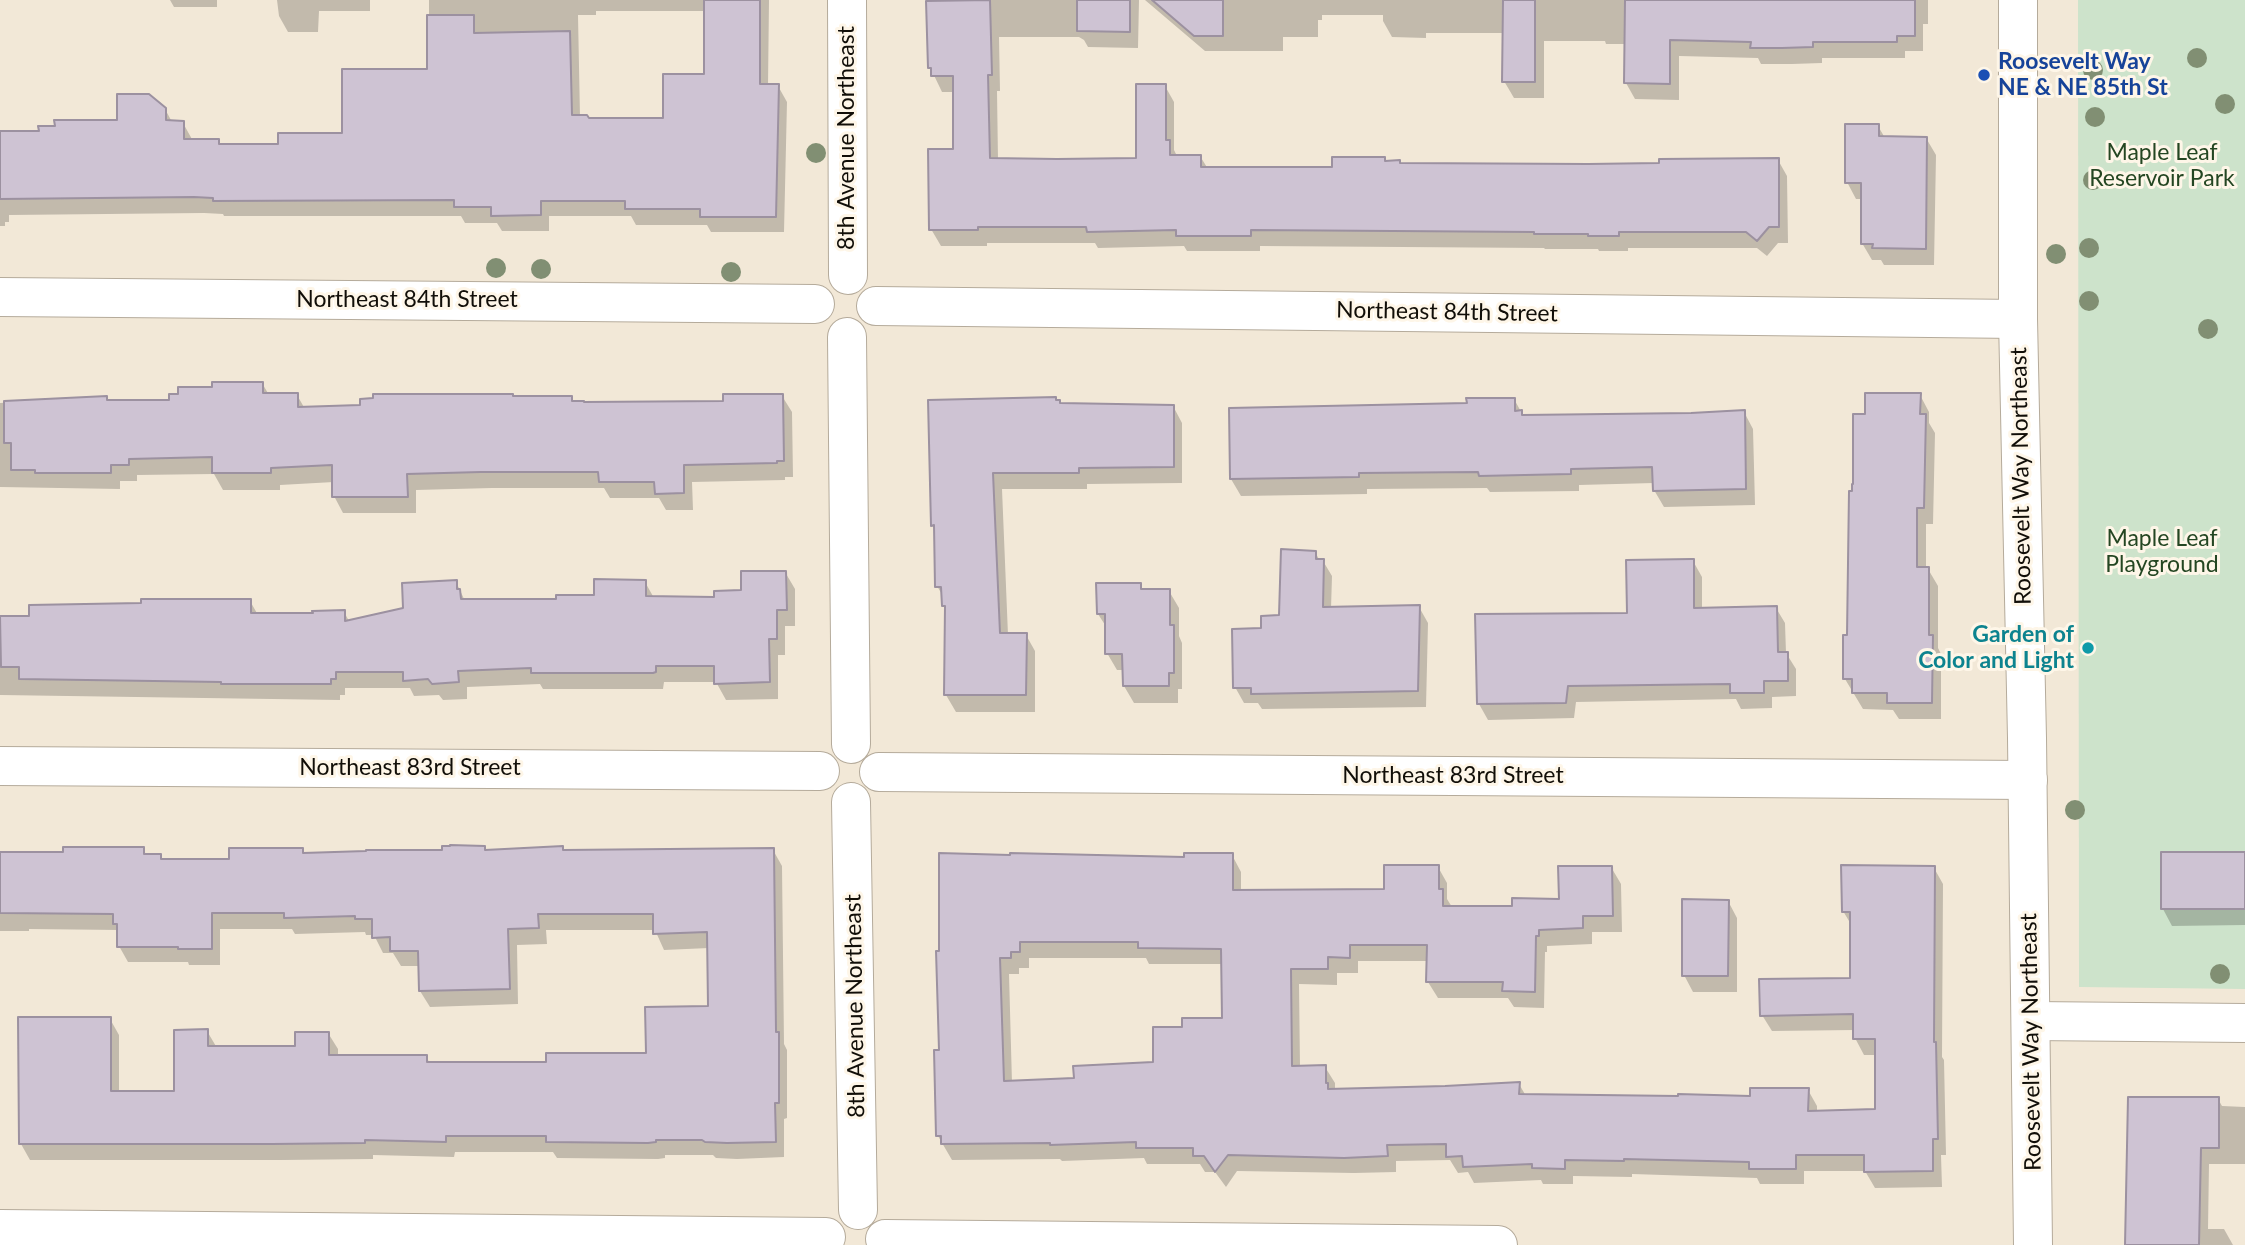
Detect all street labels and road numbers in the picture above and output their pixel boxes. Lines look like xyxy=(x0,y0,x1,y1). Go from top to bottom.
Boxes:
street label: 8th Avenue Northeast xyxy=(833,26,861,250)
street label: Northeast 84th Street xyxy=(296,286,518,314)
street label: Northeast 84th Street xyxy=(1336,296,1558,328)
street label: Roosevelt Way Northeast xyxy=(2005,347,2037,605)
street label: Northeast 83rd Street xyxy=(299,754,521,782)
street label: Northeast 83rd Street xyxy=(1342,762,1564,790)
street label: 8th Avenue Northeast xyxy=(839,894,871,1118)
street label: Roosevelt Way Northeast xyxy=(2015,913,2047,1171)

